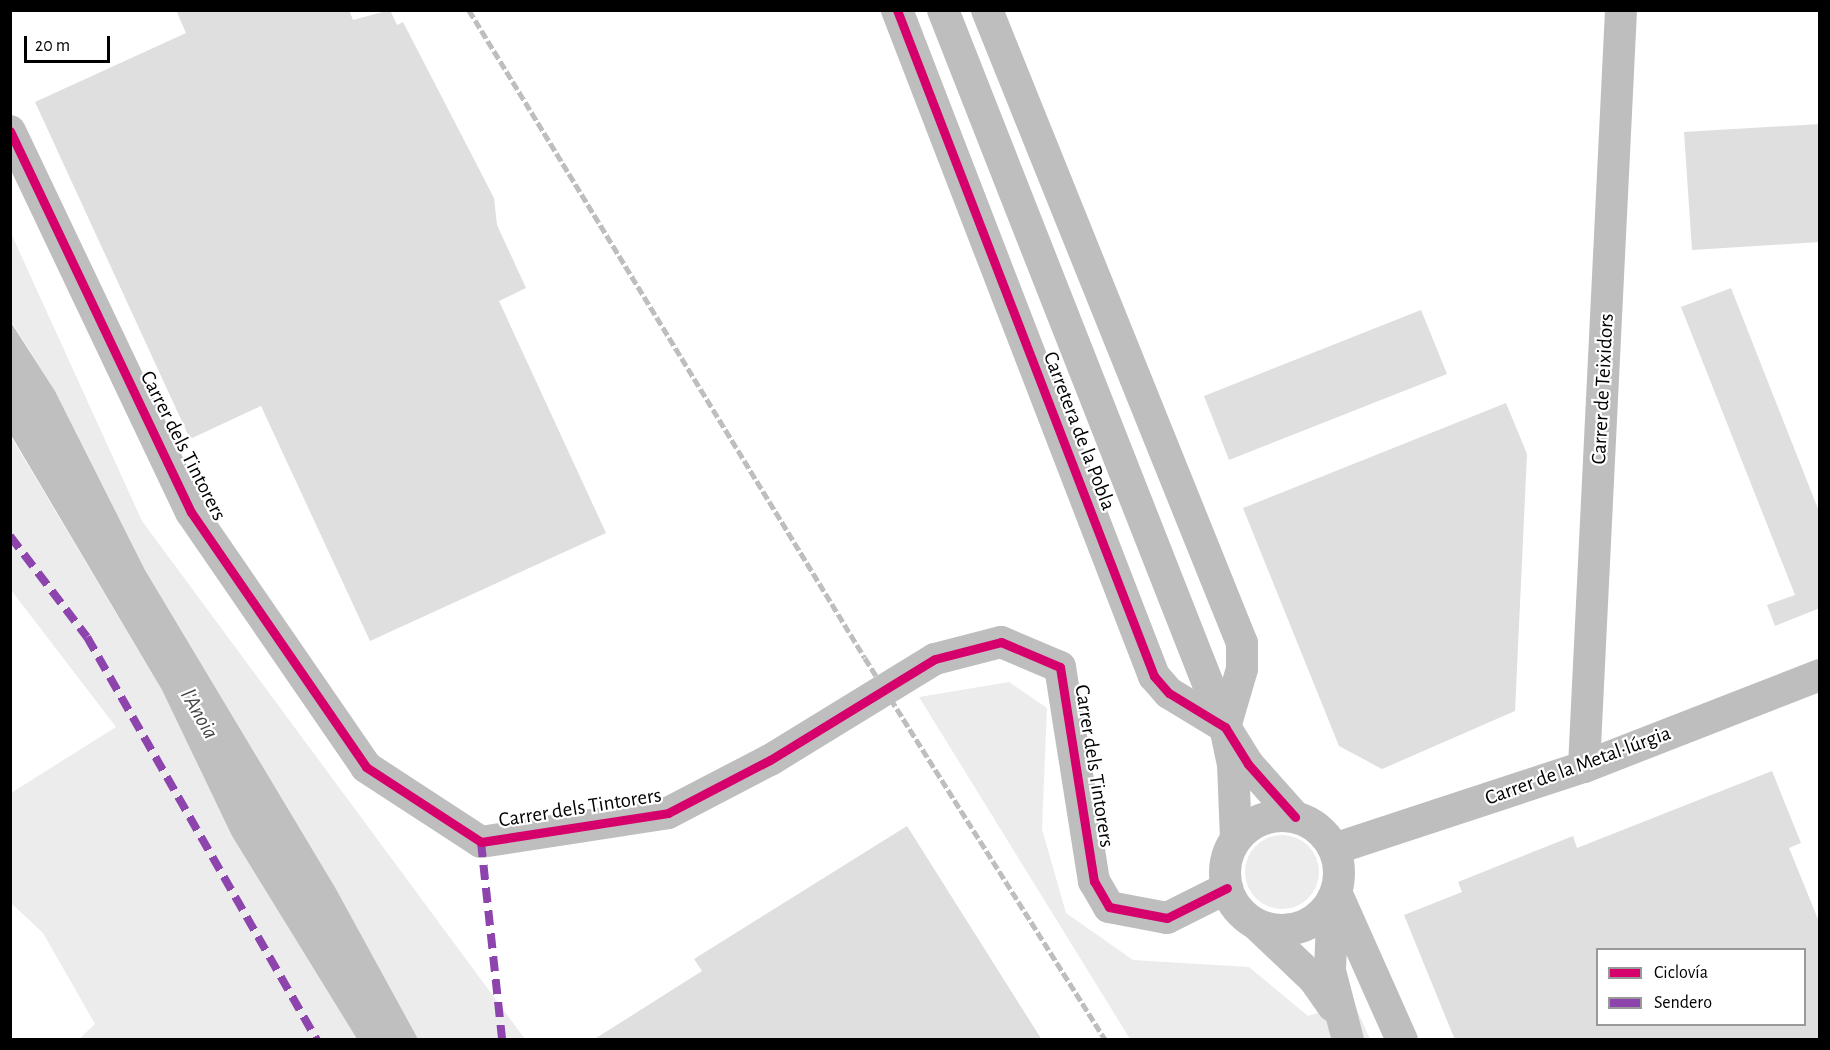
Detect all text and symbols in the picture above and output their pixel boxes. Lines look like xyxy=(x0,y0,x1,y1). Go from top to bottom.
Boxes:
scale bar xyxy=(27,24,112,62)
text: 20 m xyxy=(35,37,70,55)
street label: Carrer de Teixidors xyxy=(1586,313,1620,465)
street label: Carretera de la Pobla xyxy=(1037,348,1121,514)
street label: Carrer dels Tintorers xyxy=(134,367,232,525)
street label: Carrer dels Tintorers xyxy=(1069,683,1119,849)
water label: l'Anoia xyxy=(174,684,224,744)
street label: Carrer de la Metal·lúrgia xyxy=(1482,721,1674,811)
street label: Carrer dels Tintorers xyxy=(497,783,663,833)
legend xyxy=(1596,948,1806,1026)
text: Ciclovía xyxy=(1654,964,1708,982)
text: Sendero xyxy=(1654,994,1712,1012)

